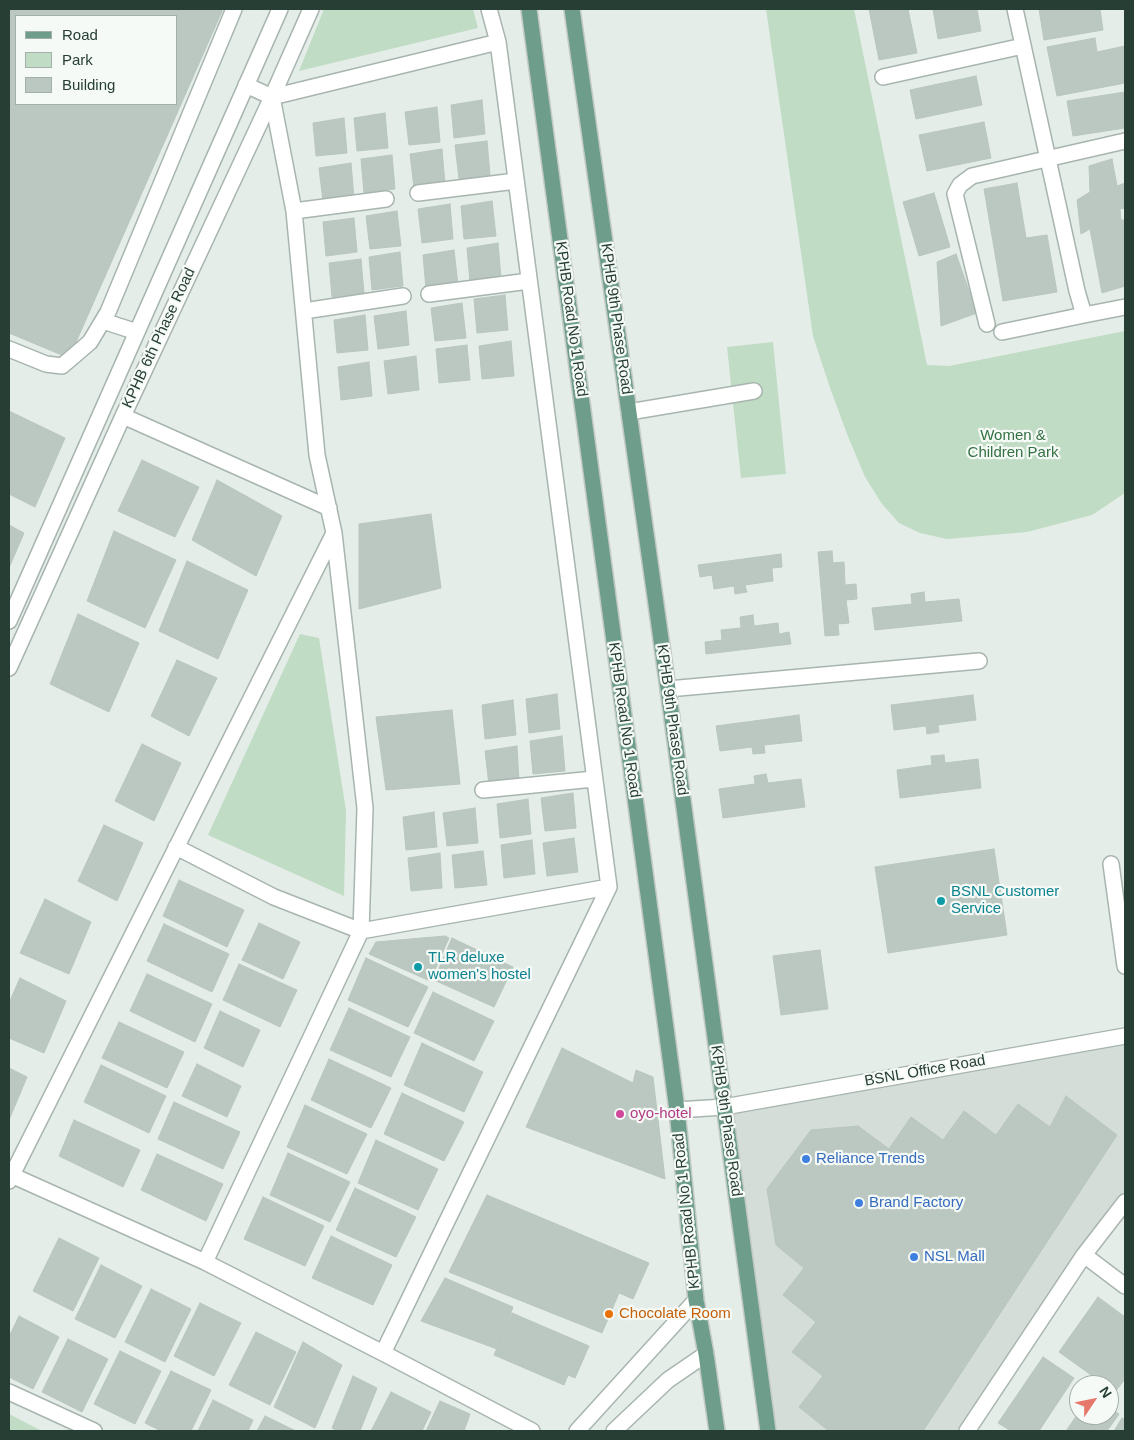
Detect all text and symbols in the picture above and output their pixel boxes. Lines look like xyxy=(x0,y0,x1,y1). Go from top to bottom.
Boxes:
legend xyxy=(15,15,178,105)
text: Road xyxy=(62,26,98,43)
text: Park xyxy=(62,51,93,68)
text: Building xyxy=(62,76,115,93)
street label: KPHB Road No 1 Road xyxy=(551,240,591,398)
street label: KPHB 9th Phase Road xyxy=(596,242,636,396)
street label: KPHB 6th Phase Road xyxy=(119,265,199,411)
park label: Women & Children Park xyxy=(968,427,1058,462)
street label: KPHB Road No 1 Road xyxy=(604,641,644,799)
street label: KPHB 9th Phase Road xyxy=(652,643,692,797)
place label: BSNL Customer Service xyxy=(951,883,1059,918)
marker: BSNL Customer Service xyxy=(935,895,947,907)
place label: TLR deluxe women's hostel xyxy=(428,949,531,984)
marker: TLR deluxe women's hostel xyxy=(412,961,424,973)
street label: KPHB 9th Phase Road xyxy=(706,1044,746,1198)
street label: BSNL Office Road xyxy=(863,1052,987,1090)
place label: oyo-hotel xyxy=(630,1105,692,1123)
marker: oyo-hotel xyxy=(614,1108,626,1120)
street label: KPHB Road No 1 Road xyxy=(670,1132,704,1290)
place label: Reliance Trends xyxy=(816,1150,925,1168)
marker: Reliance Trends xyxy=(800,1153,812,1165)
place label: Brand Factory xyxy=(869,1194,963,1212)
marker: Brand Factory xyxy=(853,1197,865,1209)
place label: NSL Mall xyxy=(924,1248,985,1266)
marker: NSL Mall xyxy=(908,1251,920,1263)
place label: Chocolate Room xyxy=(619,1305,731,1323)
marker: Chocolate Room xyxy=(603,1308,615,1320)
north arrow xyxy=(1069,1375,1119,1425)
text: N xyxy=(1096,1384,1115,1401)

